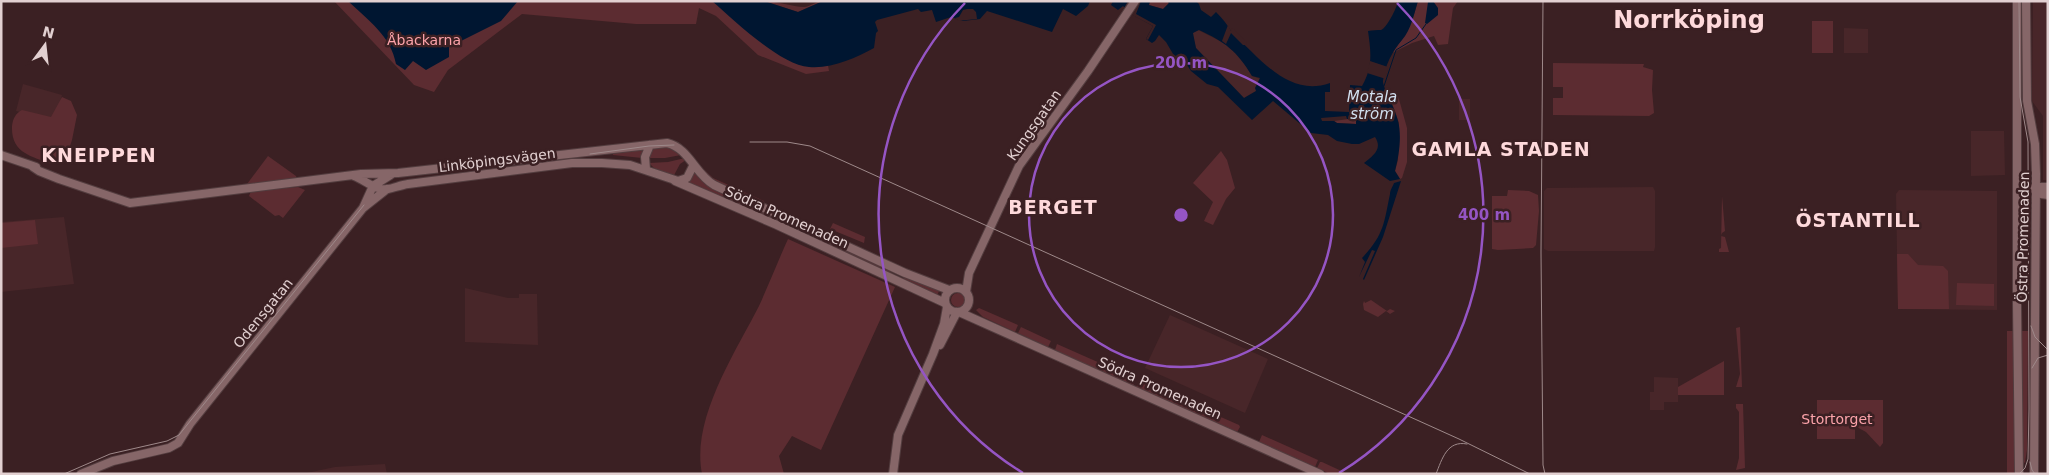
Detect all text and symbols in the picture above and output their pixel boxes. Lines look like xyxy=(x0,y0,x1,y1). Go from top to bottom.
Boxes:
district label: Norrköping xyxy=(1613,6,1765,34)
north arrow xyxy=(20,20,70,70)
text: N xyxy=(41,23,56,42)
park label: Åbackarna xyxy=(387,32,461,48)
text: 200 m xyxy=(1155,54,1207,72)
street label: Kungsgatan xyxy=(1004,86,1064,164)
water label: Motala ström xyxy=(1347,88,1397,123)
district label: GAMLA STADEN xyxy=(1411,138,1591,160)
district label: KNEIPPEN xyxy=(41,144,157,166)
street label: Linköpingsvägen xyxy=(438,145,556,175)
street label: Östra Promenaden xyxy=(2013,171,2032,303)
street label: Södra Promenaden xyxy=(723,183,851,251)
district label: BERGET xyxy=(1008,196,1098,218)
centre of rings xyxy=(1172,206,1190,224)
text: 400 m xyxy=(1458,206,1510,224)
district label: ÖSTANTILL xyxy=(1795,208,1921,231)
street label: Odensgatan xyxy=(230,275,296,351)
street label: Södra Promenaden xyxy=(1096,354,1224,422)
park label: Stortorget xyxy=(1801,411,1873,427)

